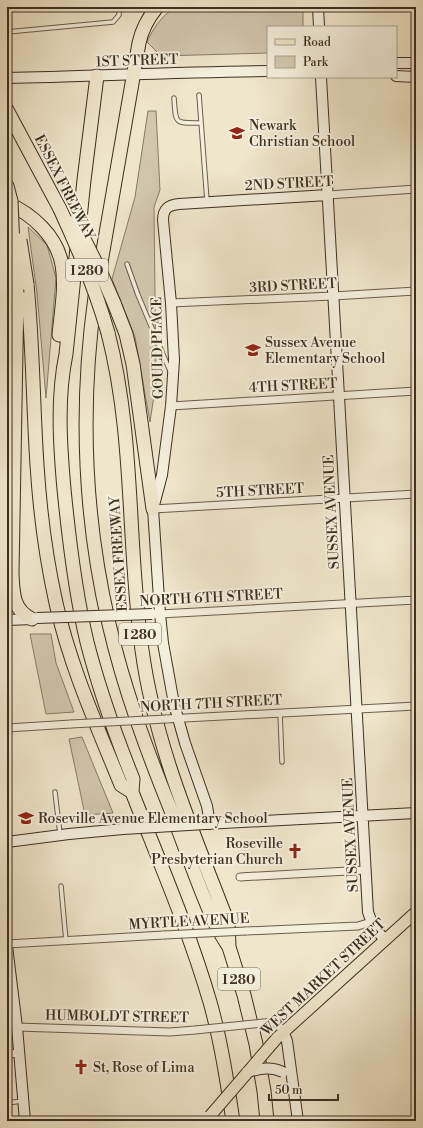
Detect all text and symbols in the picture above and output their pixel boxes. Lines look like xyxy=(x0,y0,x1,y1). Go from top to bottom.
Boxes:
legend xyxy=(267,26,397,78)
text: Road xyxy=(303,35,331,50)
street label: 1ST STREET xyxy=(95,51,179,71)
text: Park xyxy=(303,55,329,70)
place label: Newark Christian School xyxy=(249,117,355,151)
school or university icon: Newark Christian School xyxy=(228,124,246,142)
street label: ESSEX FREEWAY xyxy=(30,132,99,244)
street label: 2ND STREET xyxy=(244,173,334,195)
road number: I 280 xyxy=(66,259,108,281)
street label: 3RD STREET xyxy=(249,275,337,297)
street label: GOULD PLACE xyxy=(148,297,168,399)
place label: Sussex Avenue Elementary School xyxy=(265,334,385,368)
school or university icon: Sussex Avenue Elementary School xyxy=(244,341,262,359)
street label: 4TH STREET xyxy=(248,375,338,397)
street label: SUSSEX AVENUE xyxy=(320,454,344,570)
street label: 5TH STREET xyxy=(216,480,305,502)
street label: ESSEX FREEWAY xyxy=(106,495,132,612)
street label: NORTH 6TH STREET xyxy=(139,585,283,611)
road number: I 280 xyxy=(119,623,161,645)
street label: NORTH 7TH STREET xyxy=(140,691,283,717)
street label: SUSSEX AVENUE xyxy=(339,777,363,893)
school or university icon: Roseville Avenue Elementary School xyxy=(17,809,35,827)
place label: Roseville Avenue Elementary School xyxy=(38,810,268,828)
place label: Roseville Presbyterian Church xyxy=(151,835,284,869)
church icon: Roseville Presbyterian Church xyxy=(286,842,304,860)
street label: MYRTLE AVENUE xyxy=(128,910,250,934)
street label: WEST MARKET STREET xyxy=(257,915,390,1041)
road number: I 280 xyxy=(218,968,260,990)
street label: HUMBOLDT STREET xyxy=(45,1007,189,1027)
church icon: St, Rose of Lima xyxy=(72,1058,90,1076)
place label: St, Rose of Lima xyxy=(93,1059,195,1077)
scale bar xyxy=(269,1076,338,1102)
text: 50 m xyxy=(275,1083,303,1098)

